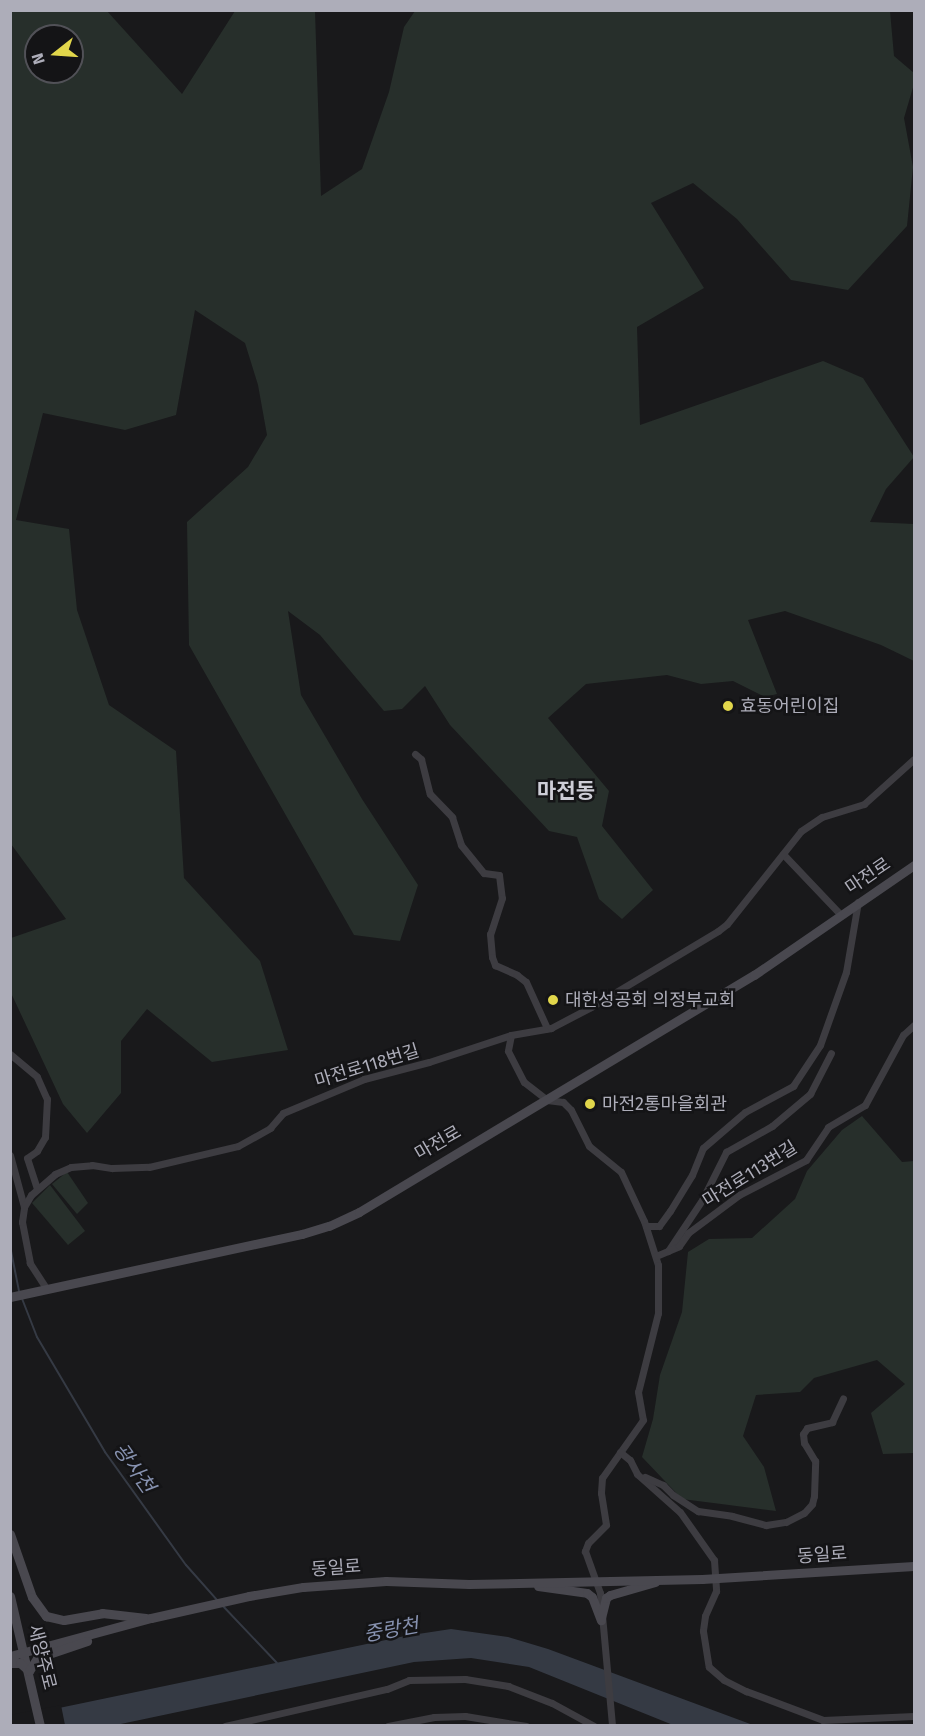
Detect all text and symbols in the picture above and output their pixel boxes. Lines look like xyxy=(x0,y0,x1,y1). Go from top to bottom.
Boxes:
north arrow xyxy=(24,24,84,84)
text: N xyxy=(28,51,49,67)
place label: 효동어린이집 xyxy=(740,695,839,717)
marker: 효동어린이집 xyxy=(721,699,735,713)
district label: 마전동 xyxy=(537,778,595,804)
street label: 마전로 xyxy=(841,853,895,899)
place label: 대한성공회 의정부교회 xyxy=(565,989,735,1011)
marker: 대한성공회 의정부교회 xyxy=(546,993,560,1007)
street label: 마전로118번길 xyxy=(312,1040,422,1092)
place label: 마전2통마을회관 xyxy=(602,1093,727,1115)
marker: 마전2통마을회관 xyxy=(583,1097,597,1111)
street label: 마전로 xyxy=(411,1121,465,1165)
street label: 마전로113번길 xyxy=(699,1136,801,1212)
water label: 광사천 xyxy=(108,1439,160,1497)
street label: 동일로 xyxy=(796,1542,848,1568)
street label: 동일로 xyxy=(310,1555,362,1581)
water label: 중랑천 xyxy=(362,1613,420,1647)
street label: 새양주로 xyxy=(24,1622,60,1692)

